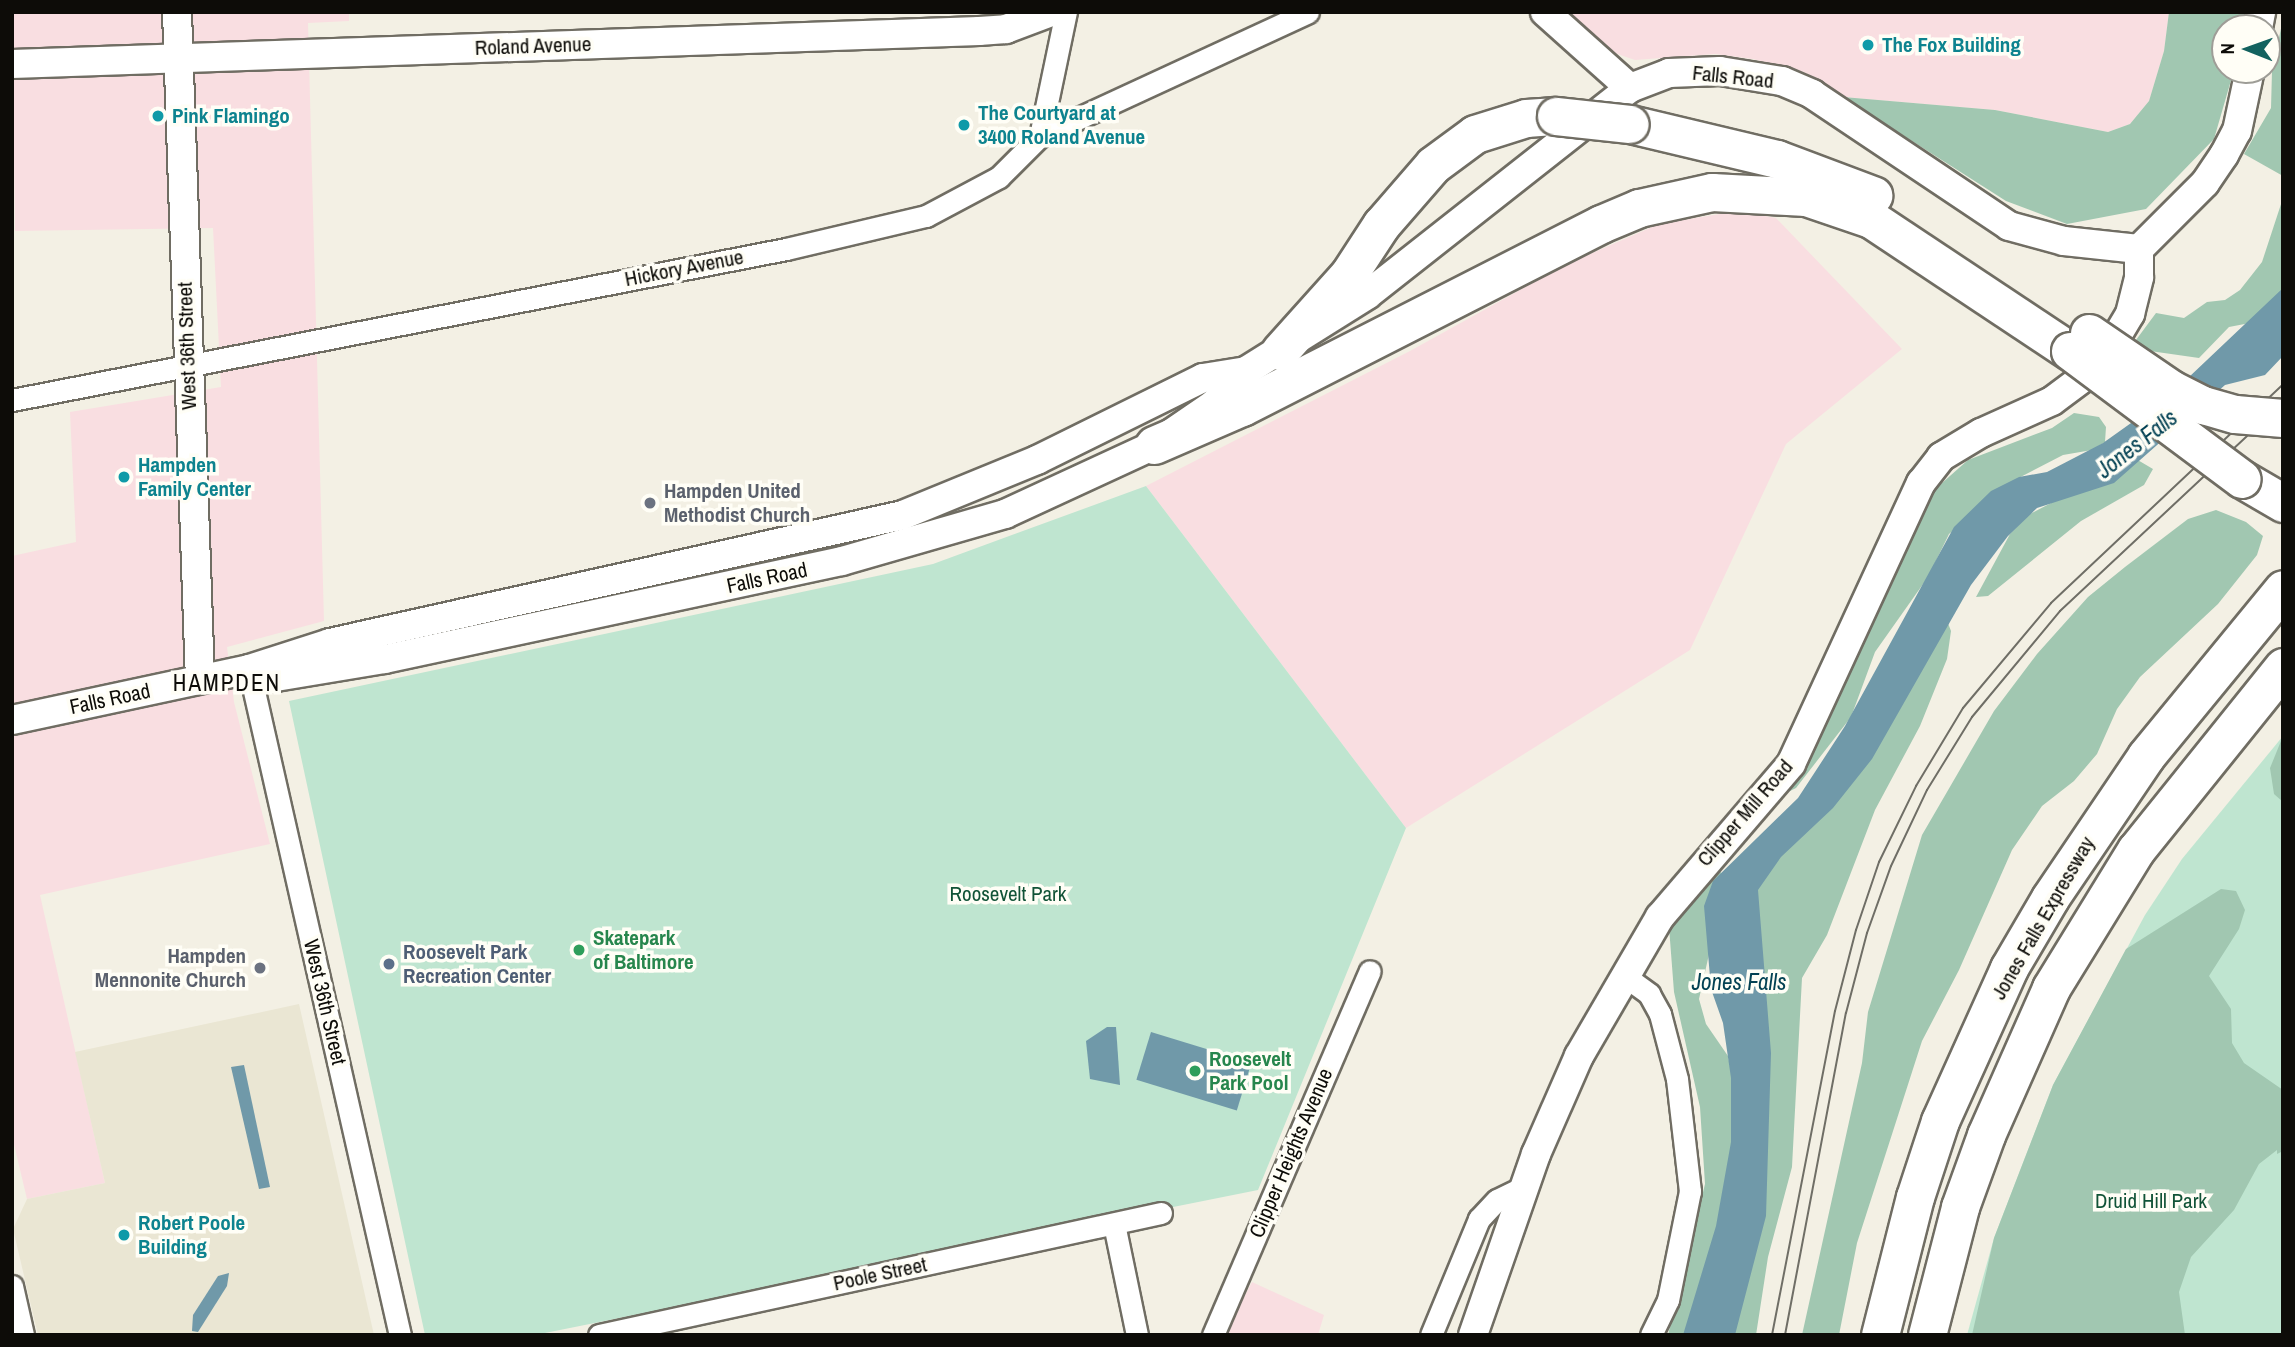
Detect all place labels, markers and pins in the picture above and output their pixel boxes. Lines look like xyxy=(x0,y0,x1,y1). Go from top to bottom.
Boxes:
place label: The Fox Building xyxy=(1882,32,2021,58)
marker: The Fox Building xyxy=(1860,37,1876,53)
place label: The Courtyard at 3400 Roland Avenue xyxy=(978,100,1146,150)
place label: Pink Flamingo xyxy=(172,103,290,129)
marker: Pink Flamingo xyxy=(150,108,166,124)
marker: The Courtyard at 3400 Roland Avenue xyxy=(956,117,972,133)
place label: Hampden Family Center xyxy=(138,452,251,502)
marker: Hampden Family Center xyxy=(116,469,132,485)
place label: Hampden United Methodist Church xyxy=(664,478,810,528)
marker: Hampden United Methodist Church xyxy=(642,495,658,511)
place label: Skatepark of Baltimore xyxy=(593,925,693,975)
place label: Roosevelt Park Recreation Center xyxy=(403,939,551,989)
marker: Skatepark of Baltimore xyxy=(571,942,587,958)
place label: Hampden Mennonite Church xyxy=(95,943,246,993)
marker: Roosevelt Park Recreation Center xyxy=(381,956,397,972)
marker: Hampden Mennonite Church xyxy=(252,960,268,976)
place label: Roosevelt Park Pool xyxy=(1209,1046,1291,1096)
marker: Roosevelt Park Pool xyxy=(1187,1063,1203,1079)
place label: Robert Poole Building xyxy=(138,1210,245,1260)
marker: Robert Poole Building xyxy=(116,1227,132,1243)

